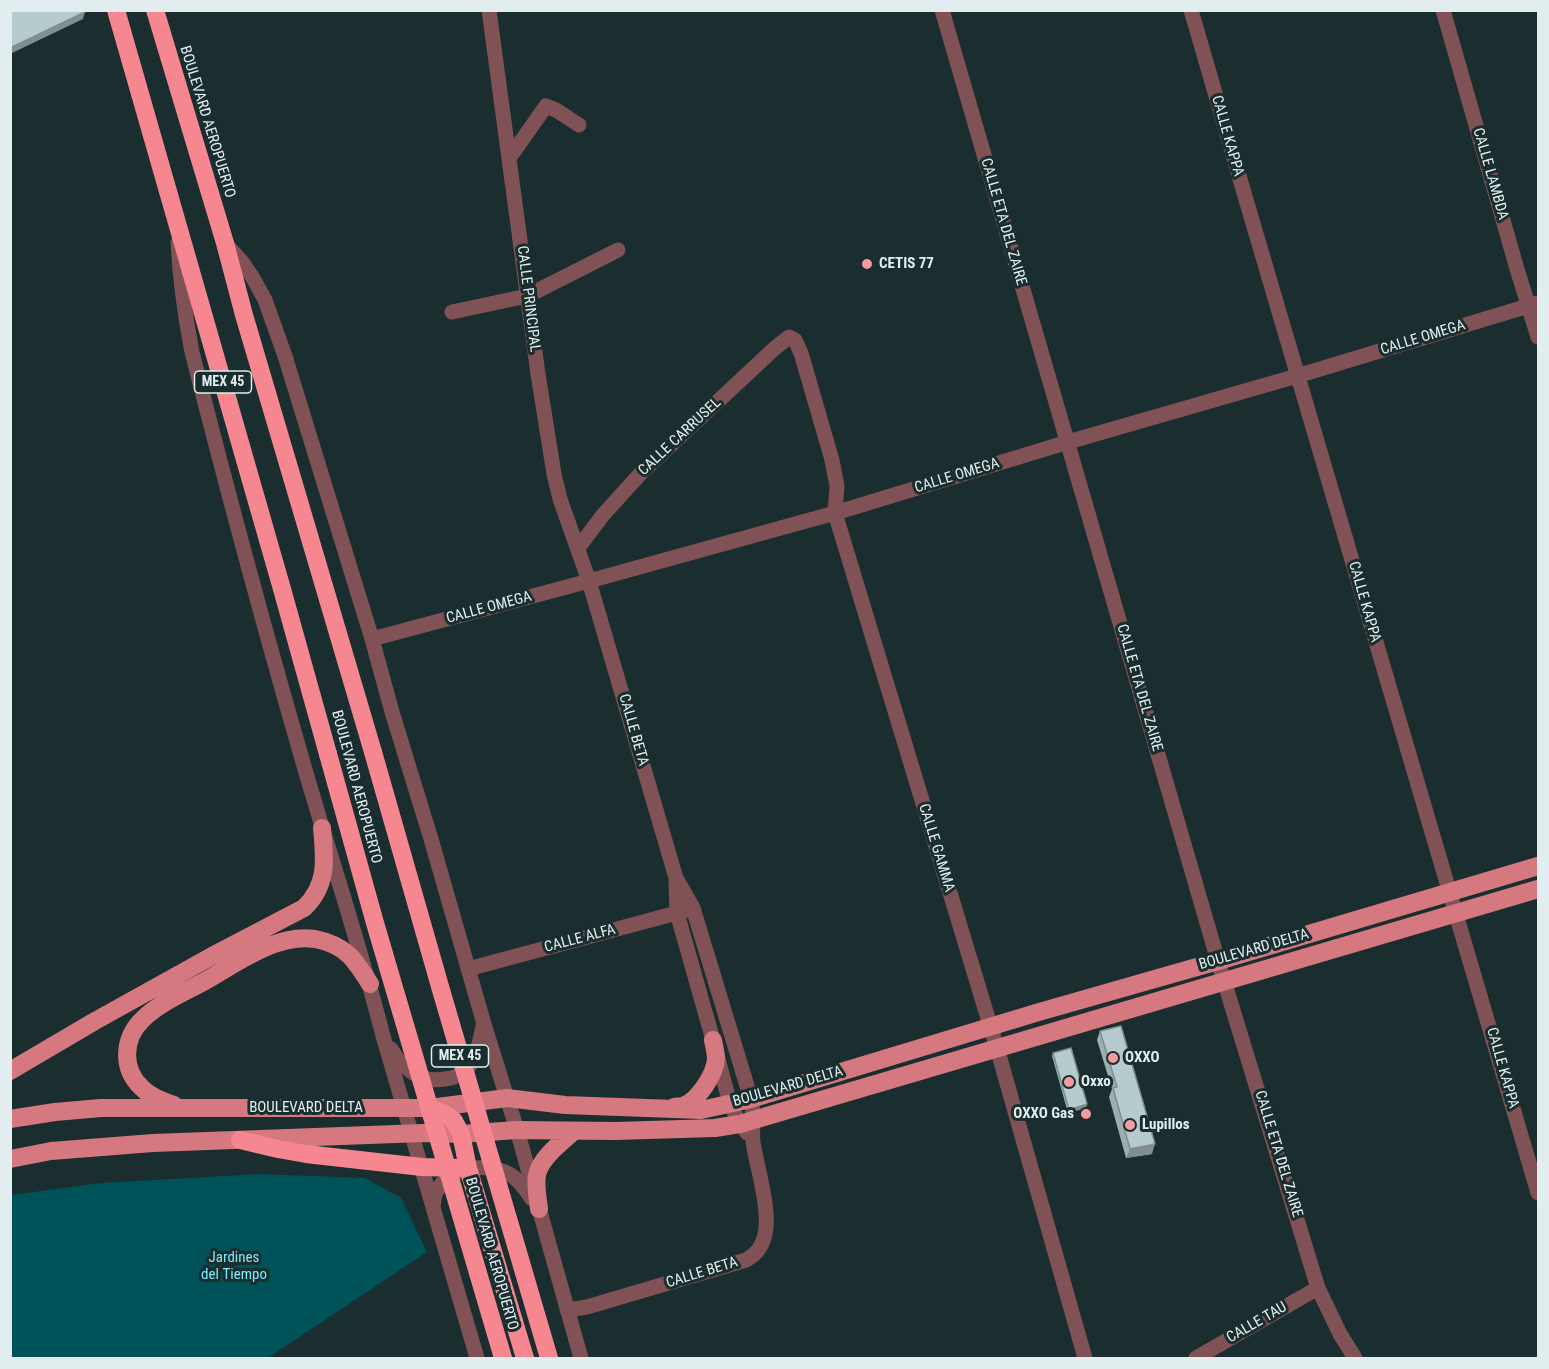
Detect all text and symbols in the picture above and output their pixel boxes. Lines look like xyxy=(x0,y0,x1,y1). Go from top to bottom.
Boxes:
street label: BOULEVARD AEROPUERTO xyxy=(175,44,239,200)
street label: CALLE KAPPA xyxy=(1207,93,1247,179)
street label: CALLE LAMBDA xyxy=(1468,126,1512,222)
street label: CALLE ETA DEL ZAIRE xyxy=(976,156,1030,288)
street label: CALLE PRINCIPAL xyxy=(513,245,543,353)
place label: CETIS 77 xyxy=(879,255,934,273)
marker: CETIS 77 xyxy=(860,257,874,271)
street label: CALLE OMEGA xyxy=(1378,317,1468,359)
road number: MEX 45 xyxy=(194,371,252,393)
street label: CALLE CARRUSEL xyxy=(635,394,725,480)
street label: CALLE OMEGA xyxy=(912,455,1002,497)
street label: CALLE KAPPA xyxy=(1344,559,1384,645)
street label: CALLE OMEGA xyxy=(444,588,534,628)
street label: CALLE ETA DEL ZAIRE xyxy=(1112,622,1166,754)
street label: CALLE BETA xyxy=(614,692,652,768)
street label: BOULEVARD AEROPUERTO xyxy=(327,708,385,866)
street label: CALLE GAMMA xyxy=(914,802,958,894)
street label: CALLE ALFA xyxy=(543,921,617,957)
street label: BOULEVARD DELTA xyxy=(1197,926,1311,974)
street label: CALLE KAPPA xyxy=(1482,1025,1522,1111)
road number: MEX 45 xyxy=(432,1045,488,1067)
place label: OXXO xyxy=(1125,1049,1160,1067)
marker: OXXO xyxy=(1106,1051,1120,1065)
street label: BOULEVARD DELTA xyxy=(731,1063,845,1111)
place label: Oxxo xyxy=(1081,1073,1111,1091)
marker: Oxxo xyxy=(1062,1075,1076,1089)
street label: CALLE ETA DEL ZAIRE xyxy=(1250,1088,1306,1220)
street label: BOULEVARD DELTA xyxy=(249,1099,363,1117)
place label: OXXO Gas xyxy=(1013,1105,1074,1123)
marker: OXXO Gas xyxy=(1079,1107,1093,1121)
place label: Lupillos xyxy=(1142,1116,1189,1134)
marker: Lupillos xyxy=(1123,1118,1137,1132)
street label: BOULEVARD AEROPUERTO xyxy=(461,1176,521,1332)
park label: Jardines del Tiempo xyxy=(201,1249,267,1284)
street label: CALLE BETA xyxy=(664,1254,740,1292)
street label: CALLE TAU xyxy=(1224,1299,1290,1347)

